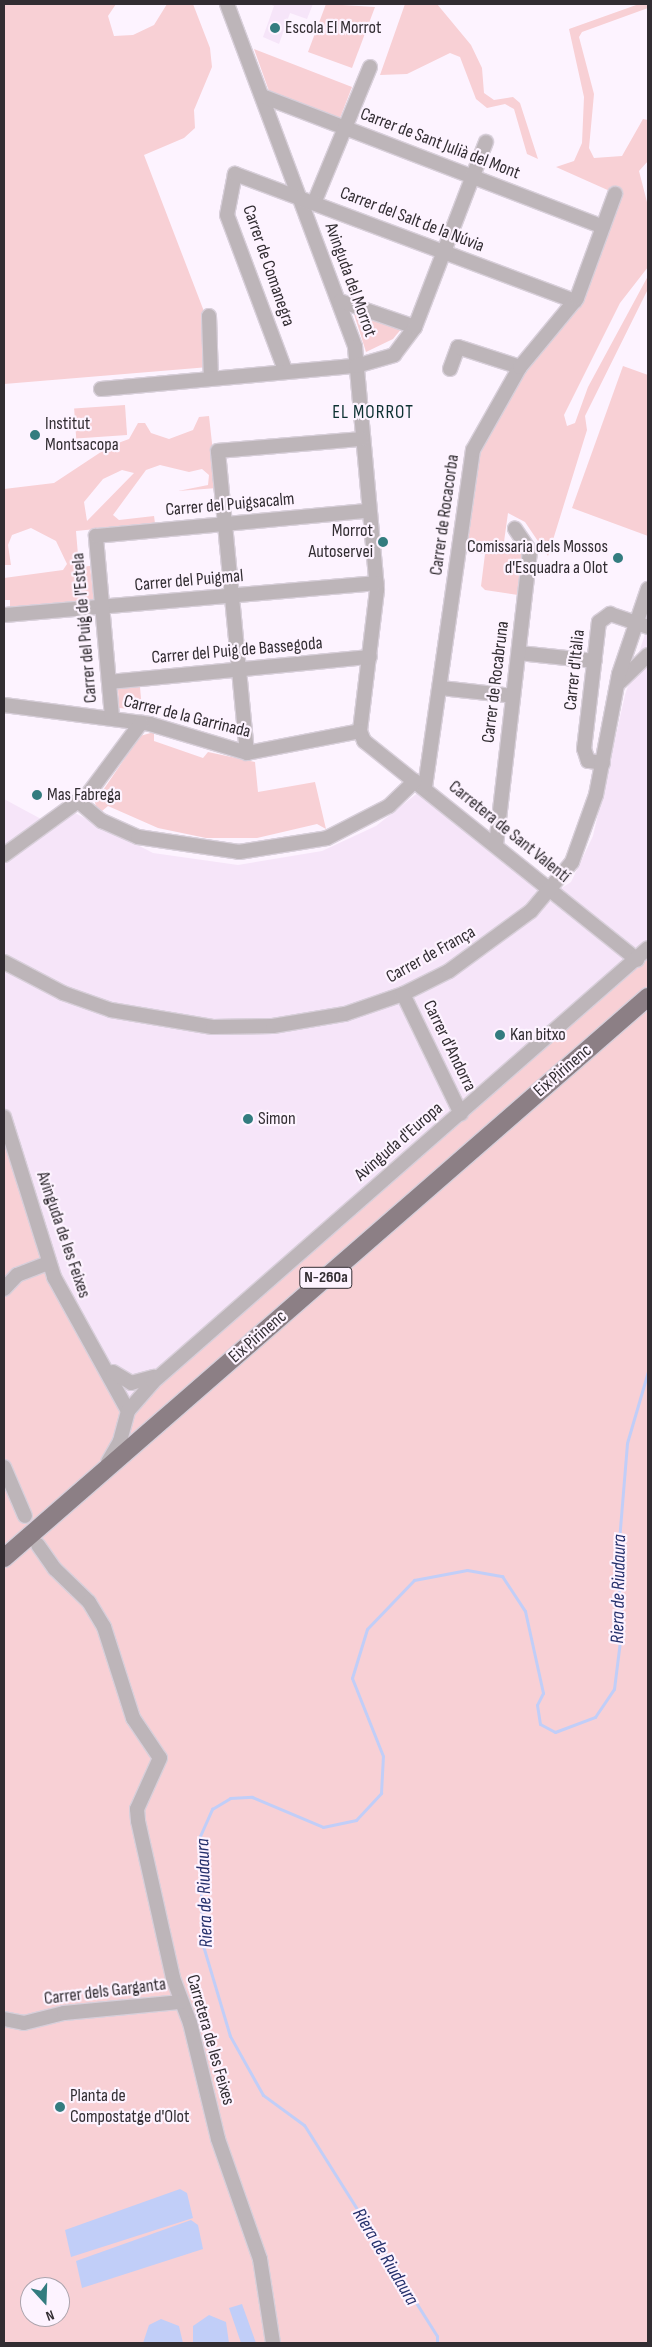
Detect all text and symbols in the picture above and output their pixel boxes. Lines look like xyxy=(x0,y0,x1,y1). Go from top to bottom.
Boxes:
place label: Escola El Morrot xyxy=(285,17,381,39)
marker: Escola El Morrot xyxy=(269,22,281,34)
street label: Carrer de Sant Julià del Mont xyxy=(357,104,523,184)
street label: Carrer del Salt de la Núvia xyxy=(337,183,487,257)
street label: Carrer de Comanegra xyxy=(237,203,299,329)
street label: Avinguda del Morrot xyxy=(319,220,381,340)
district label: EL MORROT xyxy=(331,402,415,424)
place label: Institut Montsacopa xyxy=(45,414,119,456)
marker: Institut Montsacopa xyxy=(29,429,41,441)
street label: Carrer de Rocacorba xyxy=(426,453,464,577)
street label: Carrer del Puigsacalm xyxy=(165,489,295,521)
place label: Morrot Autoservei xyxy=(309,521,373,564)
marker: Morrot Autoservei xyxy=(377,536,389,548)
place label: Comissaria dels Mossos d'Esquadra a Olot xyxy=(467,537,608,580)
street label: Carrer del Puig de l'Estela xyxy=(68,552,102,704)
marker: Comissaria dels Mossos d'Esquadra a Olot xyxy=(612,552,624,564)
street label: Carrer del Puigmal xyxy=(134,565,244,597)
street label: Carrer de Rocabruna xyxy=(478,620,514,744)
street label: Carrer d'Itàlia xyxy=(560,629,590,711)
street label: Carrer del Puig de Bassegoda xyxy=(151,633,323,669)
street label: Carrer de la Garrinada xyxy=(121,691,253,743)
street label: Carretera de Sant Valentí xyxy=(444,776,574,888)
place label: Mas Fabrega xyxy=(47,784,121,806)
marker: Mas Fabrega xyxy=(31,789,43,801)
street label: Carrer de França xyxy=(383,922,479,988)
street label: Carrer d'Andorra xyxy=(418,997,480,1095)
place label: Kan bitxo xyxy=(510,1024,566,1046)
marker: Kan bitxo xyxy=(494,1029,506,1041)
street label: Eix Pirinenc xyxy=(530,1040,596,1102)
street label: Avinguda d'Europa xyxy=(351,1098,447,1186)
place label: Simon xyxy=(258,1108,296,1130)
marker: Simon xyxy=(242,1113,254,1125)
street label: Avinguda de les Feixes xyxy=(31,1169,95,1301)
road number: N-260a xyxy=(298,1264,354,1292)
street label: Eix Pirinenc xyxy=(225,1306,291,1368)
water label: Riera de Riudaura xyxy=(607,1534,631,1644)
water label: Riera de Riudaura xyxy=(192,1838,218,1948)
street label: Carretera de les Feixes xyxy=(181,1972,239,2108)
street label: Carrer dels Garganta xyxy=(43,1974,167,2010)
place label: Planta de Compostatge d'Olot xyxy=(70,2086,190,2128)
marker: Planta de Compostatge d'Olot xyxy=(54,2101,66,2113)
water label: Riera de Riudaura xyxy=(347,2204,423,2310)
north arrow xyxy=(20,2277,70,2327)
text: N xyxy=(44,2306,56,2325)

